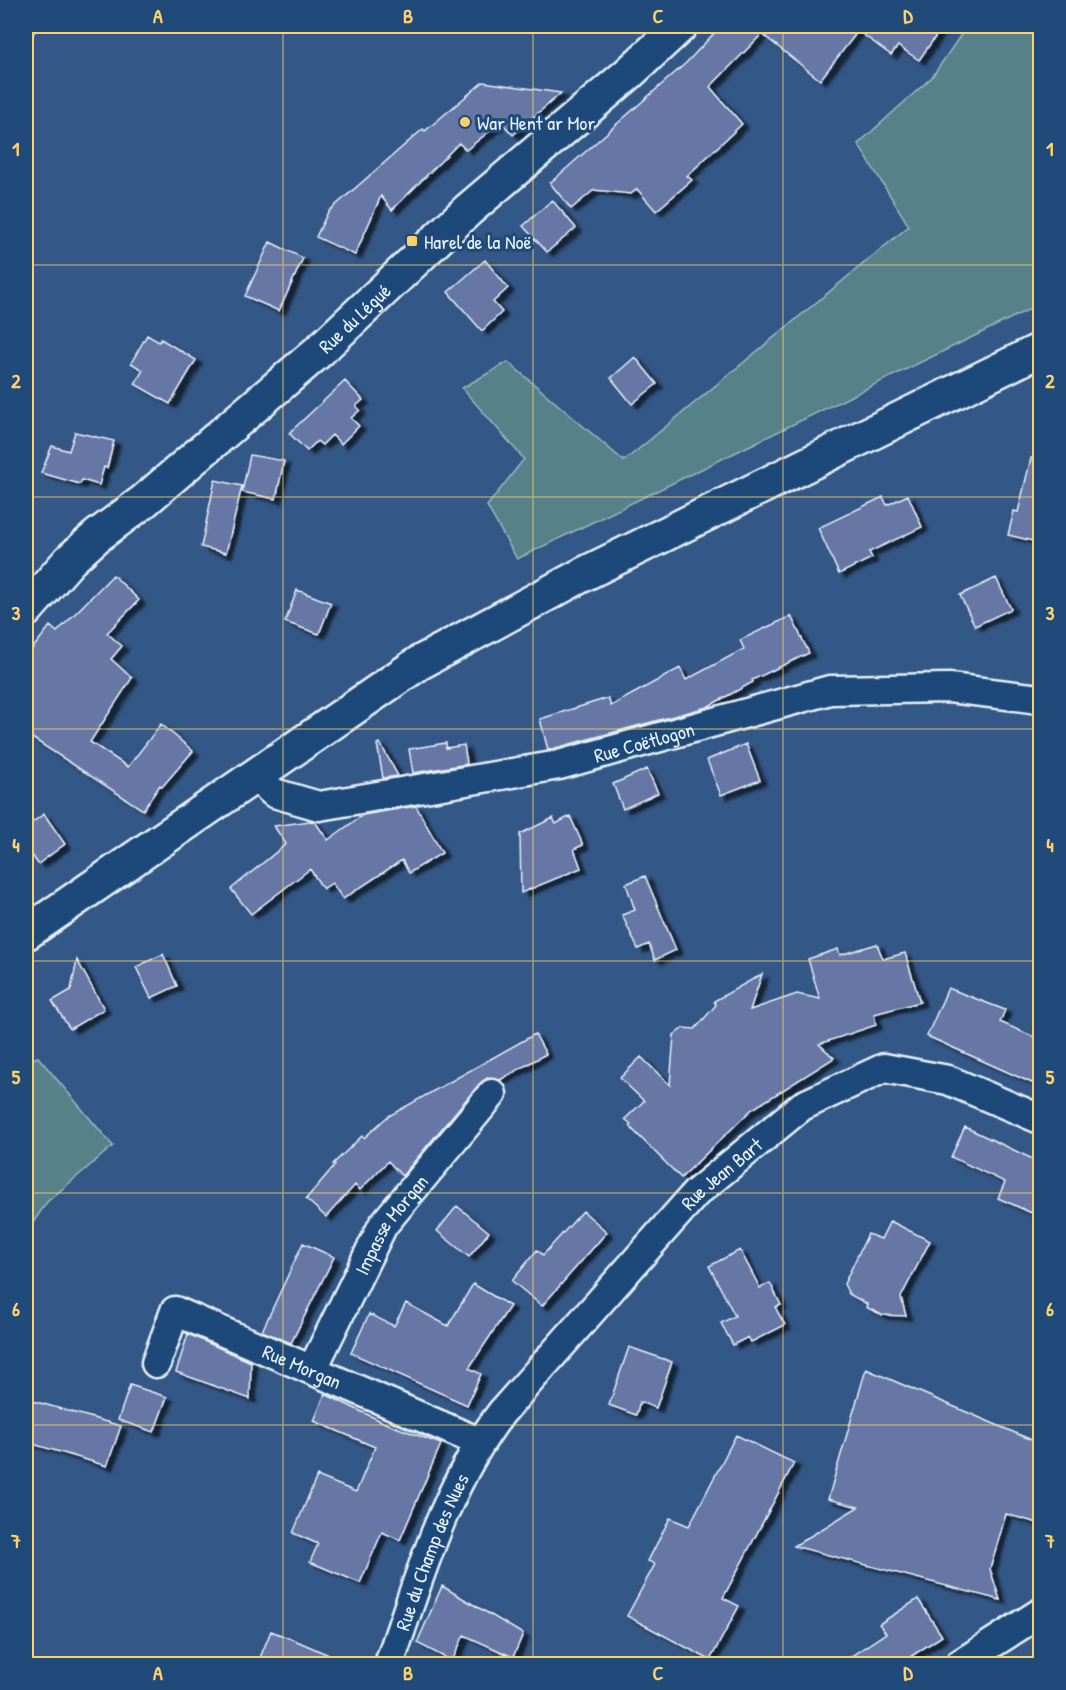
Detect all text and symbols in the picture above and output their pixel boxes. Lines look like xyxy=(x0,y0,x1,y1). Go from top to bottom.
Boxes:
text: A xyxy=(153,2,163,29)
text: B xyxy=(403,2,413,29)
text: C xyxy=(653,2,664,29)
text: D xyxy=(903,2,913,29)
place label: War Hent ar Mor xyxy=(477,109,595,136)
marker: War Hent ar Mor xyxy=(458,115,472,129)
text: 1 xyxy=(12,135,20,162)
text: 1 xyxy=(1046,135,1054,162)
place label: Harel de la Noë xyxy=(424,228,532,255)
marker: Harel de la Noë xyxy=(405,234,419,248)
street label: Rue du Légué xyxy=(312,277,396,359)
text: 2 xyxy=(11,367,21,394)
text: 2 xyxy=(1045,367,1055,394)
text: 3 xyxy=(12,599,21,626)
text: 3 xyxy=(1046,599,1055,626)
street label: Rue Coëtlogon xyxy=(591,715,697,768)
text: 4 xyxy=(12,831,20,858)
text: 4 xyxy=(1046,831,1054,858)
text: 5 xyxy=(12,1063,21,1090)
text: 5 xyxy=(1046,1063,1055,1090)
street label: Rue Jean Bart xyxy=(674,1130,768,1215)
street label: Impasse Morgan xyxy=(347,1168,433,1279)
text: 6 xyxy=(12,1295,20,1322)
text: 6 xyxy=(1046,1295,1054,1322)
street label: Rue Morgan xyxy=(259,1337,346,1395)
street label: Rue du Champ des Nues xyxy=(388,1468,474,1634)
text: 7 xyxy=(10,1527,21,1554)
text: 7 xyxy=(1044,1527,1055,1554)
text: A xyxy=(153,1659,163,1686)
text: B xyxy=(403,1659,413,1686)
text: C xyxy=(653,1659,664,1686)
text: D xyxy=(903,1659,913,1686)

